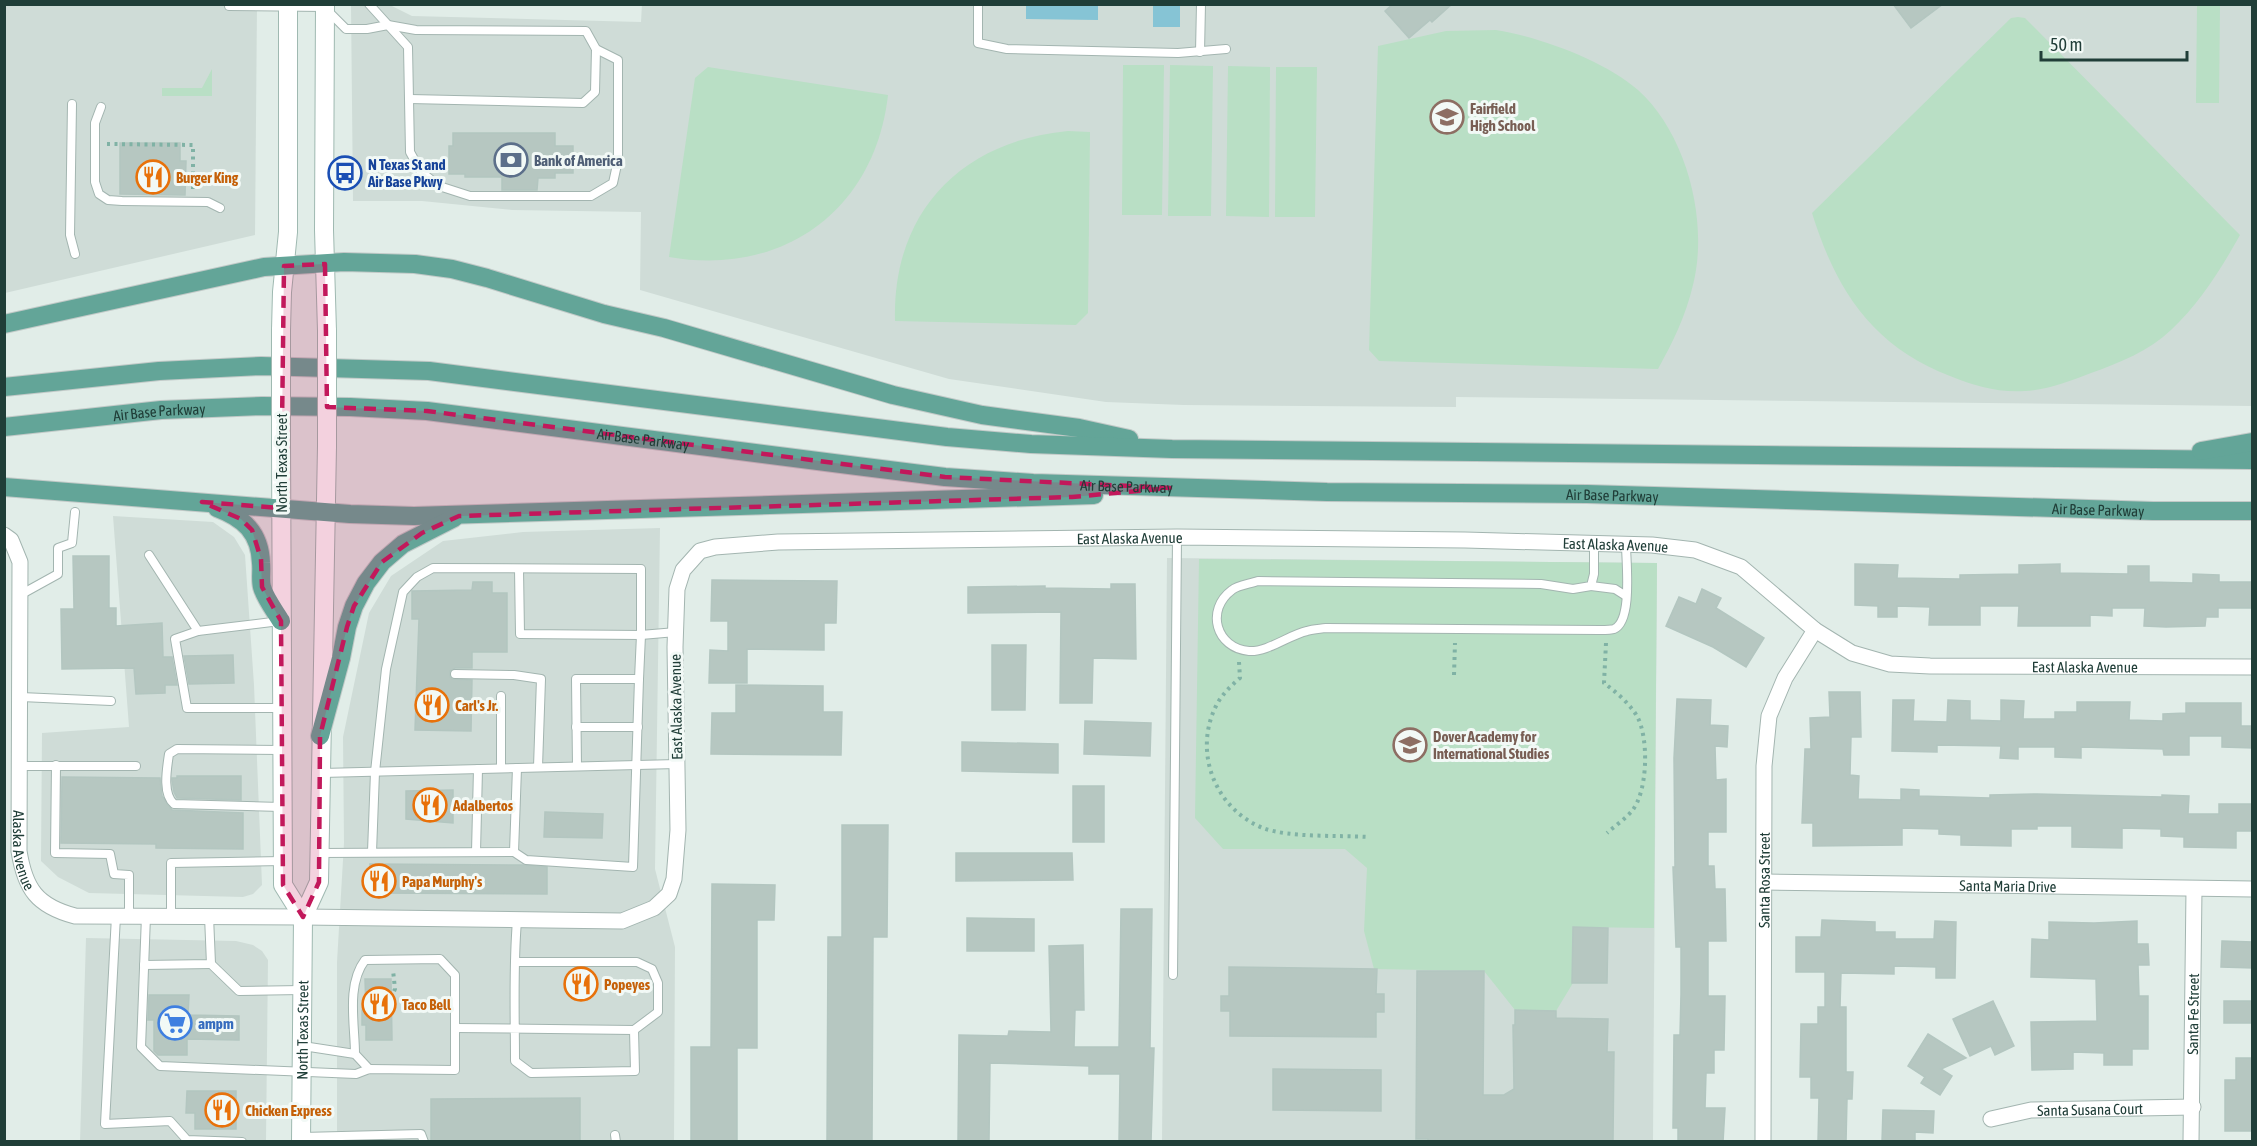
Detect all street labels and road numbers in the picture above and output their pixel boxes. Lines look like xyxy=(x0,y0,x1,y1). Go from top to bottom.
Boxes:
street label: Air Base Parkway xyxy=(112,400,206,424)
street label: North Texas Street xyxy=(273,413,290,513)
street label: Air Base Parkway xyxy=(596,424,690,453)
street label: Air Base Parkway xyxy=(1080,476,1173,496)
street label: Air Base Parkway xyxy=(1566,485,1659,505)
street label: Air Base Parkway xyxy=(2052,499,2145,519)
street label: East Alaska Avenue xyxy=(1077,528,1183,547)
street label: East Alaska Avenue xyxy=(1562,534,1669,555)
street label: East Alaska Avenue xyxy=(667,654,685,760)
street label: East Alaska Avenue xyxy=(2032,658,2138,675)
street label: Alaska Avenue xyxy=(10,810,39,893)
street label: Santa Rosa Street xyxy=(1755,832,1772,928)
street label: Santa Maria Drive xyxy=(1959,876,2057,895)
street label: Santa Fe Street xyxy=(2184,973,2202,1055)
street label: North Texas Street xyxy=(293,980,311,1080)
street label: Santa Susana Court xyxy=(2037,1099,2143,1118)

